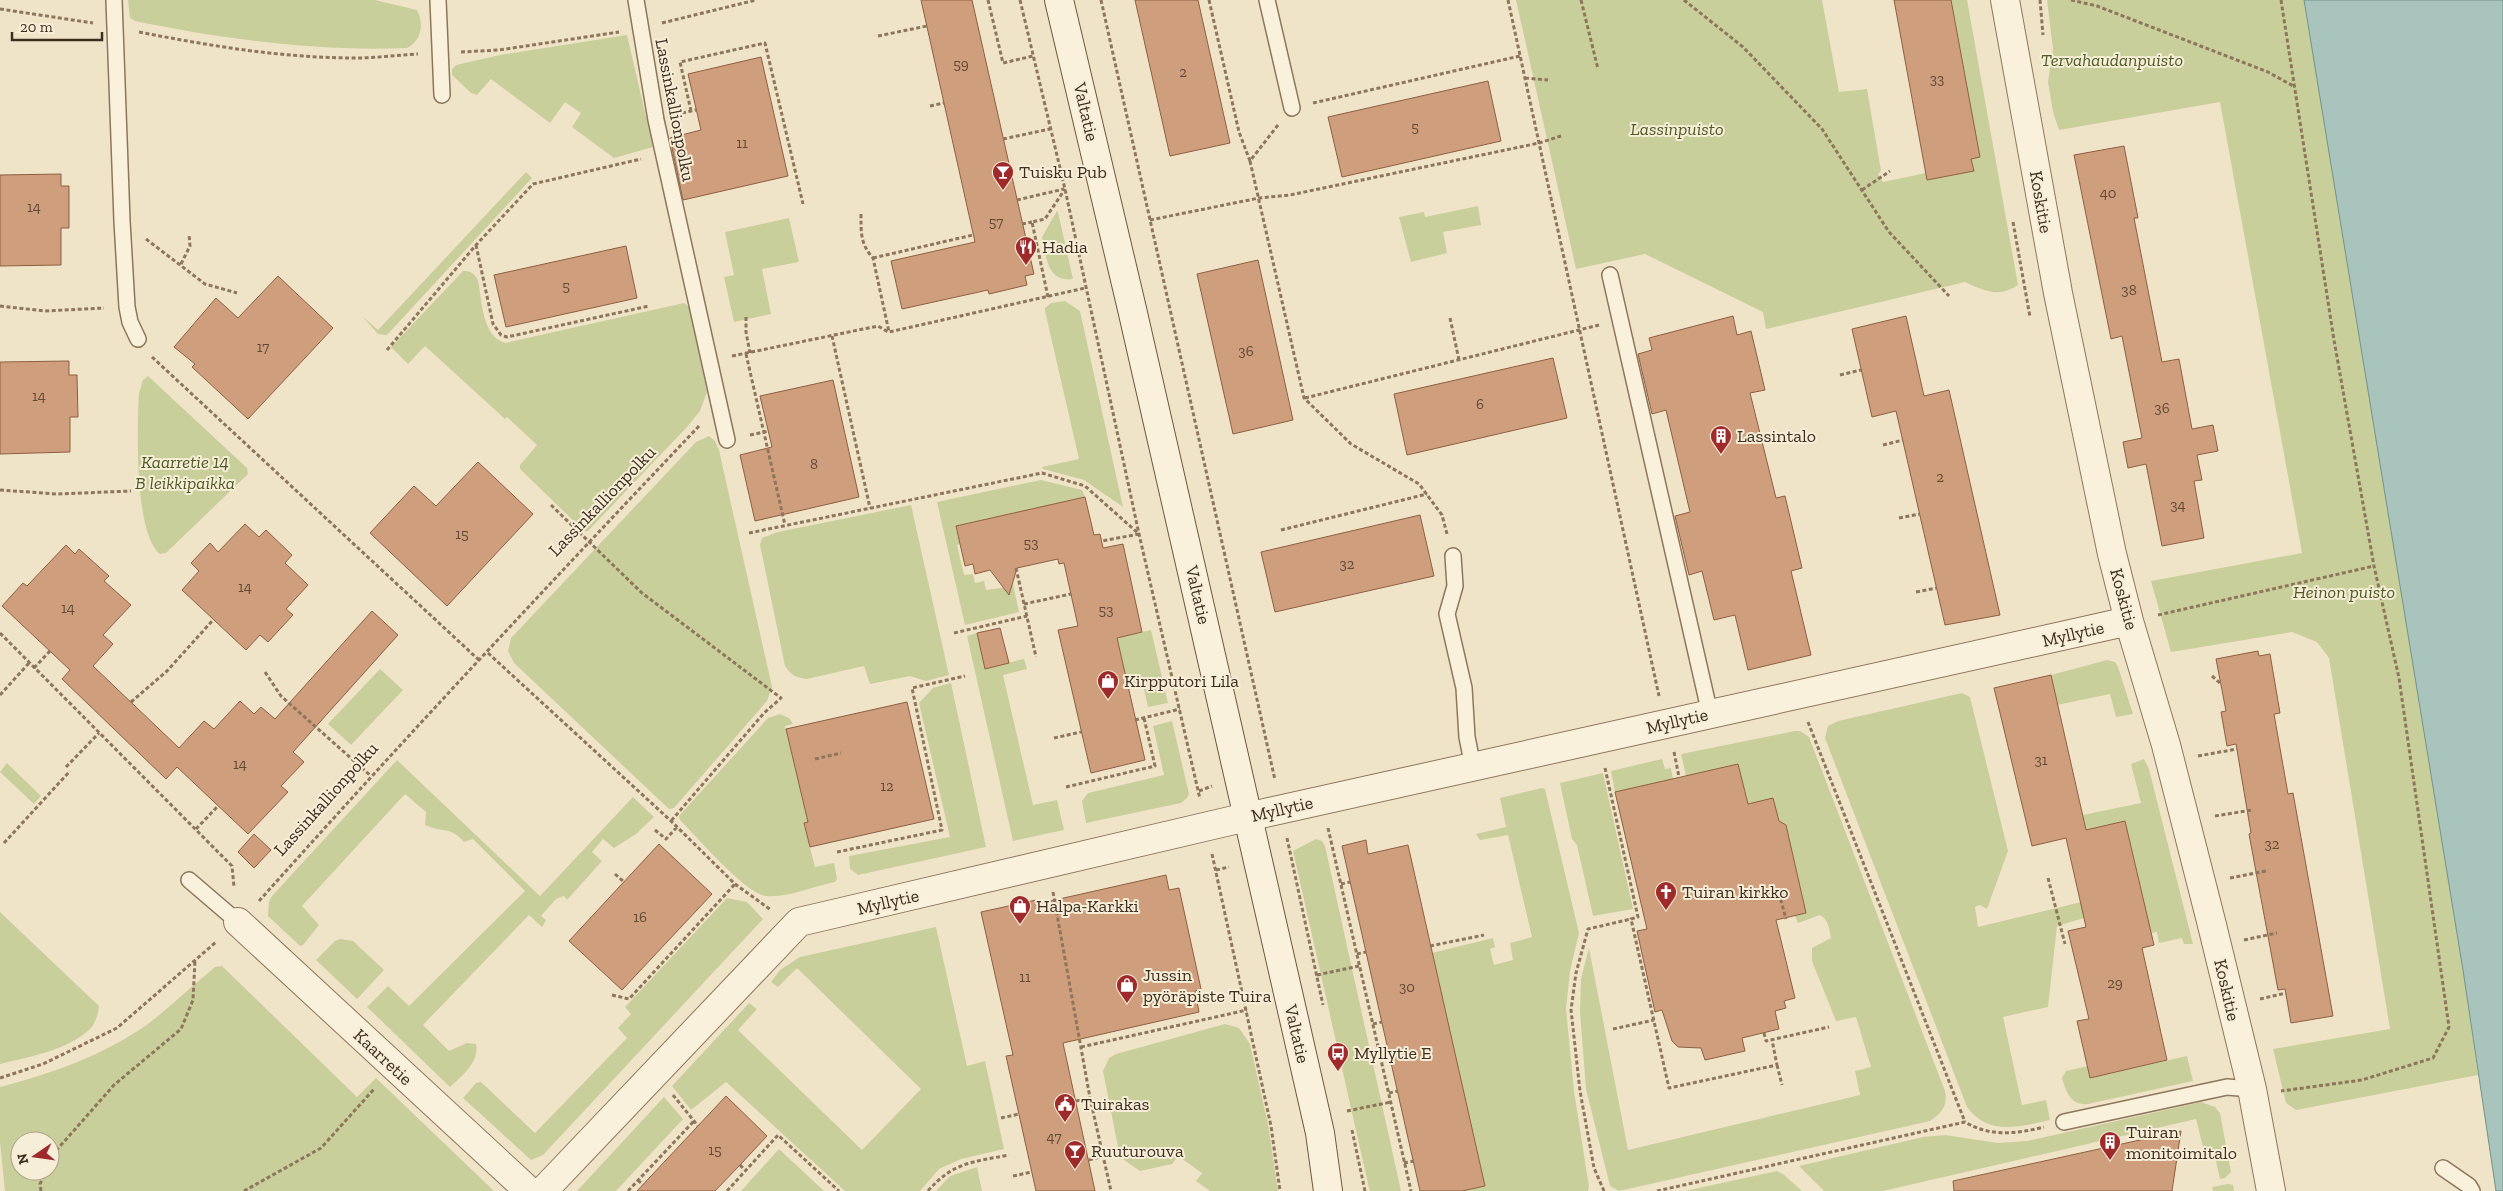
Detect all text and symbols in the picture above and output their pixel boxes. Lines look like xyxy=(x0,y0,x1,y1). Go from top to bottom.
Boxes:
scale bar xyxy=(12,10,102,42)
text: 20 m xyxy=(20,18,53,36)
street label: Lassinkallionpolku xyxy=(650,37,700,183)
park label: Tervahaudanpuisto xyxy=(2041,49,2183,71)
house number: 59 xyxy=(953,55,969,73)
house number: 2 xyxy=(1179,63,1187,81)
house number: 33 xyxy=(1930,70,1944,88)
street label: Valtatie xyxy=(1068,80,1103,143)
house number: 5 xyxy=(1411,118,1419,136)
park label: Lassinpuisto xyxy=(1630,118,1724,140)
house number: 11 xyxy=(736,134,748,152)
bar icon: Tuisku Pub xyxy=(991,160,1015,191)
place label: Tuisku Pub xyxy=(1019,161,1107,183)
street label: Koskitie xyxy=(2025,169,2057,235)
house number: 40 xyxy=(2100,184,2116,202)
house number: 14 xyxy=(27,198,41,216)
house number: 57 xyxy=(989,213,1003,231)
restaurant icon: Hadia xyxy=(1014,235,1038,266)
place label: Hadia xyxy=(1042,236,1088,258)
house number: 5 xyxy=(562,277,570,295)
house number: 38 xyxy=(2121,281,2137,299)
house number: 17 xyxy=(257,338,269,356)
house number: 36 xyxy=(1238,342,1254,360)
house number: 14 xyxy=(32,387,46,405)
house number: 6 xyxy=(1476,395,1484,413)
house number: 36 xyxy=(2154,399,2170,417)
building icon: Lassintalo xyxy=(1709,424,1733,455)
place label: Lassintalo xyxy=(1737,425,1816,447)
street label: Lassinkallionpolku xyxy=(544,441,660,561)
park label: Kaarretie 14 B leikkipaikka xyxy=(135,451,235,494)
house number: 8 xyxy=(810,455,818,473)
house number: 2 xyxy=(1936,468,1944,486)
house number: 34 xyxy=(2170,496,2186,514)
house number: 15 xyxy=(455,525,469,543)
house number: 53 xyxy=(1023,534,1039,552)
house number: 32 xyxy=(1339,555,1355,573)
street label: Valtatie xyxy=(1180,563,1215,626)
street label: Koskitie xyxy=(2105,566,2143,632)
house number: 14 xyxy=(238,578,252,596)
park label: Heinon puisto xyxy=(2293,581,2395,603)
house number: 14 xyxy=(61,599,75,617)
house number: 53 xyxy=(1098,601,1114,619)
street label: Myllytie xyxy=(2040,616,2106,652)
shop icon: Kirpputori Lila xyxy=(1096,669,1120,700)
place label: Kirpputori Lila xyxy=(1124,670,1239,692)
street label: Myllytie xyxy=(1644,703,1710,739)
street label: Lassinkallionpolku xyxy=(269,738,383,860)
house number: 31 xyxy=(2034,751,2048,769)
house number: 14 xyxy=(233,755,247,773)
house number: 12 xyxy=(880,777,894,795)
street label: Myllytie xyxy=(1249,791,1315,827)
house number: 32 xyxy=(2264,835,2280,853)
church icon: Tuiran kirkko xyxy=(1654,880,1678,911)
place label: Tuiran kirkko xyxy=(1682,881,1788,903)
street label: Myllytie xyxy=(855,884,921,920)
shop icon: Halpa-Karkki xyxy=(1008,894,1032,925)
place label: Halpa-Karkki xyxy=(1036,895,1139,917)
house number: 16 xyxy=(633,908,647,926)
street label: Koskitie xyxy=(2209,957,2245,1023)
place label: Jussin pyöräpiste Tuira xyxy=(1143,964,1272,1007)
house number: 11 xyxy=(1019,968,1031,986)
shop icon: Jussin pyöräpiste Tuira xyxy=(1115,973,1139,1004)
house number: 29 xyxy=(2107,974,2123,992)
house number: 30 xyxy=(1399,978,1415,996)
street label: Valtatie xyxy=(1279,1002,1314,1065)
street label: Kaarretie xyxy=(349,1024,417,1090)
bus stop icon: Myllytie E xyxy=(1326,1041,1350,1072)
place label: Myllytie E xyxy=(1354,1042,1432,1064)
public building icon: Tuirakas xyxy=(1053,1092,1077,1123)
place label: Tuirakas xyxy=(1081,1093,1150,1115)
place label: Tuiran monitoimitalo xyxy=(2126,1121,2237,1164)
house number: 47 xyxy=(1047,1128,1061,1146)
building icon: Tuiran monitoimitalo xyxy=(2098,1130,2122,1161)
north arrow xyxy=(10,1131,60,1181)
bar icon: Ruuturouva xyxy=(1063,1139,1087,1170)
place label: Ruuturouva xyxy=(1091,1140,1184,1162)
house number: 15 xyxy=(708,1141,722,1159)
text: N xyxy=(13,1151,32,1166)

